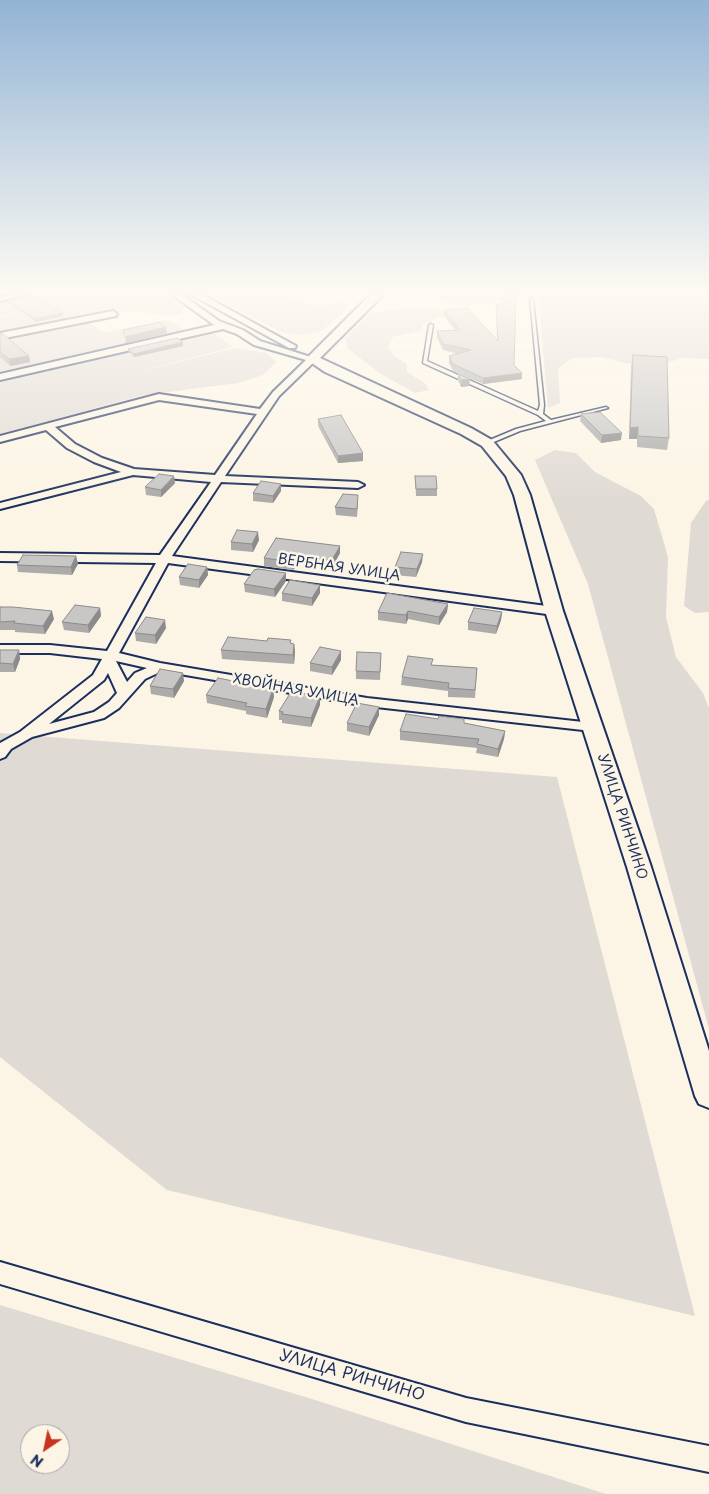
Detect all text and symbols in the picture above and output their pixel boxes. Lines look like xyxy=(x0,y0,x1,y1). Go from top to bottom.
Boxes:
street label: ВЕРБНАЯ УЛИЦА xyxy=(277,551,401,585)
street label: ХВОЙНАЯ УЛИЦА xyxy=(232,671,360,709)
street label: УЛИЦА РИНЧИНО xyxy=(594,752,650,882)
street label: УЛИЦА РИНЧИНО xyxy=(277,1346,427,1406)
north arrow xyxy=(20,1424,70,1474)
text: N xyxy=(26,1449,47,1473)

